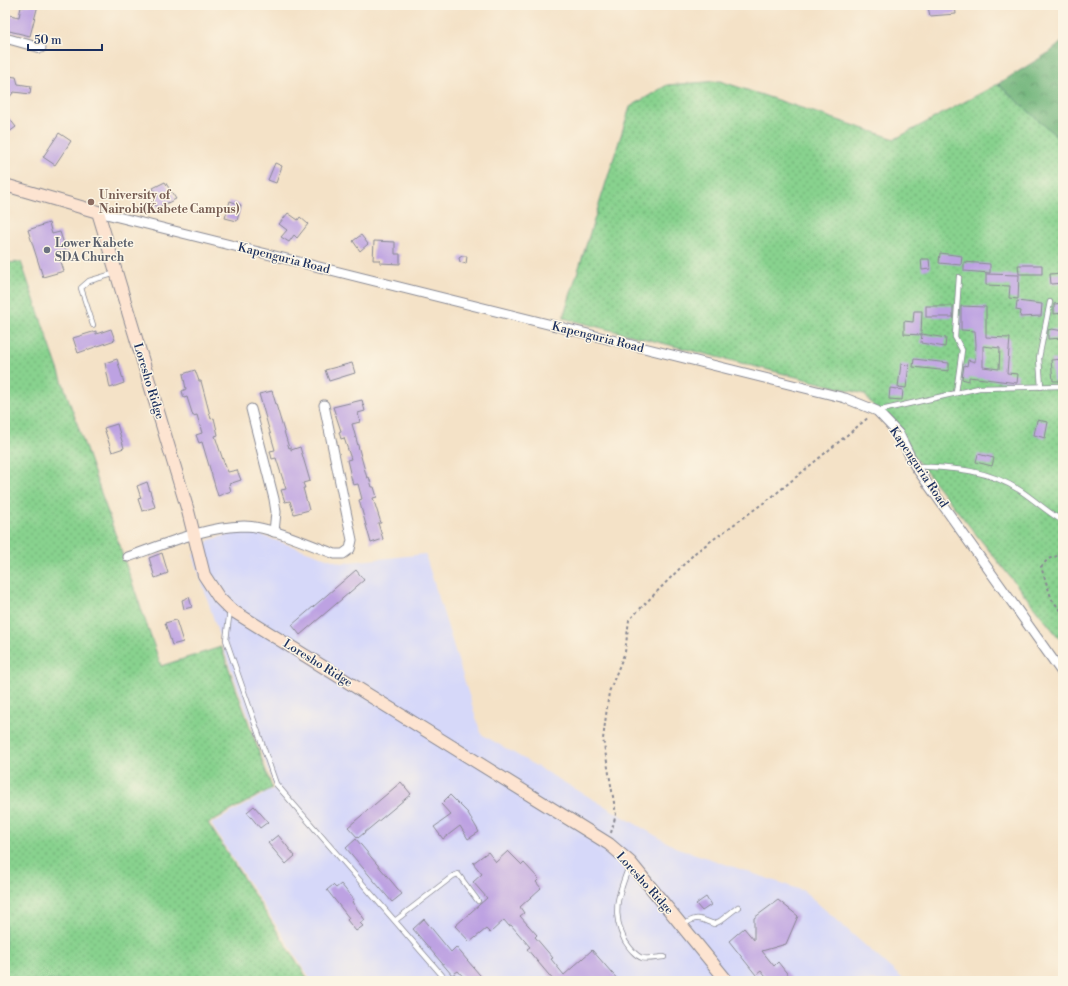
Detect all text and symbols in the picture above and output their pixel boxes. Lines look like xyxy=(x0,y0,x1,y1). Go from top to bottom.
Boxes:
scale bar xyxy=(28,26,102,52)
text: 50 m xyxy=(34,33,62,48)
place label: University of Nairobi(Kabete Campus) xyxy=(99,188,240,217)
marker: University of Nairobi(Kabete Campus) xyxy=(86,197,96,207)
place label: Lower Kabete SDA Church xyxy=(55,236,134,265)
street label: Kapenguria Road xyxy=(236,240,332,277)
marker: Lower Kabete SDA Church xyxy=(42,245,52,255)
street label: Kapenguria Road xyxy=(550,319,646,356)
street label: Loresho Ridge xyxy=(130,341,167,421)
street label: Kapenguria Road xyxy=(886,424,951,511)
street label: Loresho Ridge xyxy=(280,636,355,691)
street label: Loresho Ridge xyxy=(613,849,677,918)

